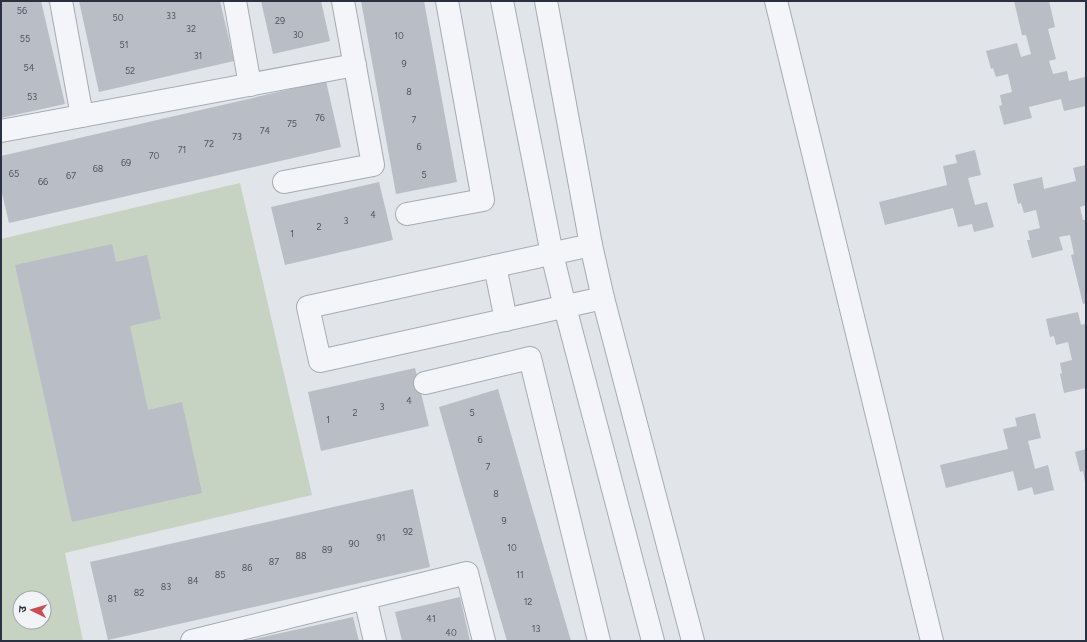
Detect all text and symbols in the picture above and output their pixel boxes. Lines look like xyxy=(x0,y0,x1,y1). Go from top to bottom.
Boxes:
house number: 56 xyxy=(17,5,27,16)
house number: 33 xyxy=(166,10,176,21)
house number: 50 xyxy=(113,12,124,23)
house number: 29 xyxy=(275,15,285,26)
house number: 32 xyxy=(186,23,196,34)
house number: 30 xyxy=(293,29,304,40)
house number: 10 xyxy=(394,30,404,41)
house number: 55 xyxy=(20,33,30,44)
house number: 51 xyxy=(120,39,128,50)
house number: 31 xyxy=(194,50,202,61)
house number: 9 xyxy=(401,58,407,69)
house number: 54 xyxy=(24,62,35,73)
house number: 52 xyxy=(125,65,135,76)
house number: 8 xyxy=(406,86,412,97)
house number: 53 xyxy=(27,91,37,102)
house number: 76 xyxy=(315,112,325,123)
house number: 7 xyxy=(412,114,417,125)
house number: 75 xyxy=(287,118,297,129)
house number: 74 xyxy=(260,125,271,136)
house number: 73 xyxy=(232,131,242,142)
house number: 72 xyxy=(204,138,214,149)
house number: 6 xyxy=(416,141,422,152)
house number: 71 xyxy=(178,144,186,155)
house number: 70 xyxy=(149,150,160,161)
house number: 69 xyxy=(121,157,131,168)
house number: 68 xyxy=(93,163,104,174)
house number: 65 xyxy=(9,168,19,179)
house number: 5 xyxy=(421,169,427,180)
house number: 67 xyxy=(66,170,76,181)
house number: 66 xyxy=(38,176,48,187)
house number: 4 xyxy=(370,209,376,220)
house number: 3 xyxy=(344,215,349,226)
house number: 2 xyxy=(316,221,322,232)
house number: 1 xyxy=(290,228,294,239)
house number: 4 xyxy=(406,395,412,406)
house number: 3 xyxy=(380,401,385,412)
house number: 2 xyxy=(352,407,358,418)
house number: 5 xyxy=(469,407,475,418)
house number: 1 xyxy=(326,414,330,425)
house number: 6 xyxy=(477,434,483,445)
house number: 7 xyxy=(486,461,491,472)
house number: 8 xyxy=(493,488,499,499)
house number: 9 xyxy=(501,515,507,526)
house number: 92 xyxy=(403,526,413,537)
house number: 91 xyxy=(377,532,385,543)
house number: 90 xyxy=(349,538,360,549)
house number: 10 xyxy=(507,542,517,553)
house number: 89 xyxy=(322,544,332,555)
house number: 88 xyxy=(295,550,307,561)
house number: 87 xyxy=(269,556,279,567)
house number: 86 xyxy=(242,562,252,573)
house number: 85 xyxy=(215,569,225,580)
house number: 11 xyxy=(516,569,524,580)
house number: 84 xyxy=(187,575,199,586)
house number: 83 xyxy=(161,581,171,592)
house number: 82 xyxy=(134,587,144,598)
north arrow xyxy=(12,590,52,630)
house number: 81 xyxy=(107,593,117,604)
house number: 12 xyxy=(524,596,532,607)
text: उ xyxy=(16,605,29,613)
house number: 41 xyxy=(426,613,436,624)
house number: 13 xyxy=(532,623,540,634)
house number: 40 xyxy=(445,627,457,638)

